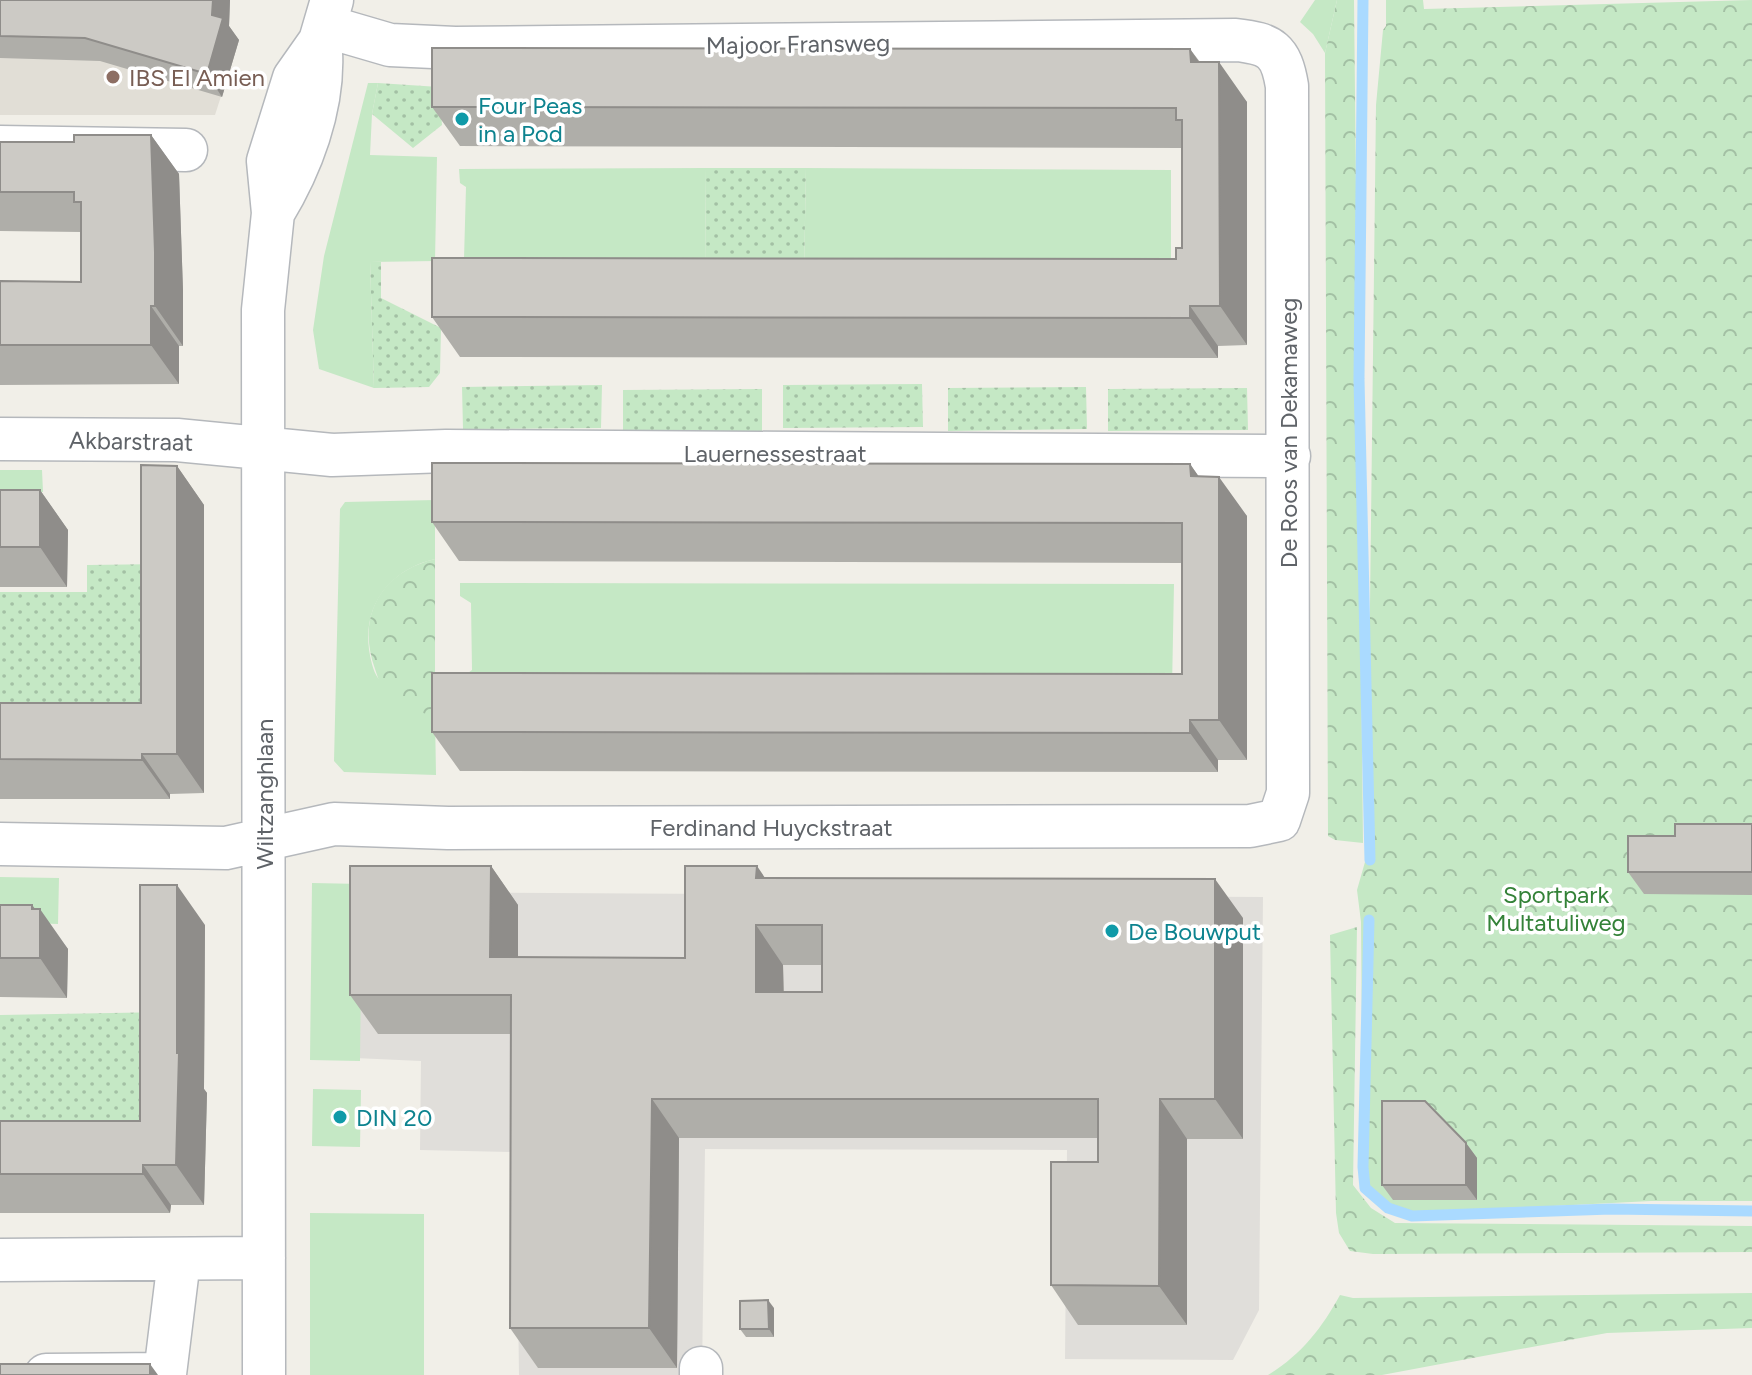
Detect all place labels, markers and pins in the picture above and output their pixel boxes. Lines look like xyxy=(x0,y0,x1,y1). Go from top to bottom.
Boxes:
place label: IBS El Amien xyxy=(129,63,265,92)
marker: IBS El Amien xyxy=(104,68,122,86)
place label: Four Peas in a Pod xyxy=(478,91,582,148)
marker: Four Peas in a Pod xyxy=(453,110,471,128)
place label: De Bouwput xyxy=(1128,917,1261,946)
marker: De Bouwput xyxy=(1103,922,1121,940)
place label: DIN 20 xyxy=(356,1103,432,1132)
marker: DIN 20 xyxy=(331,1108,349,1126)

